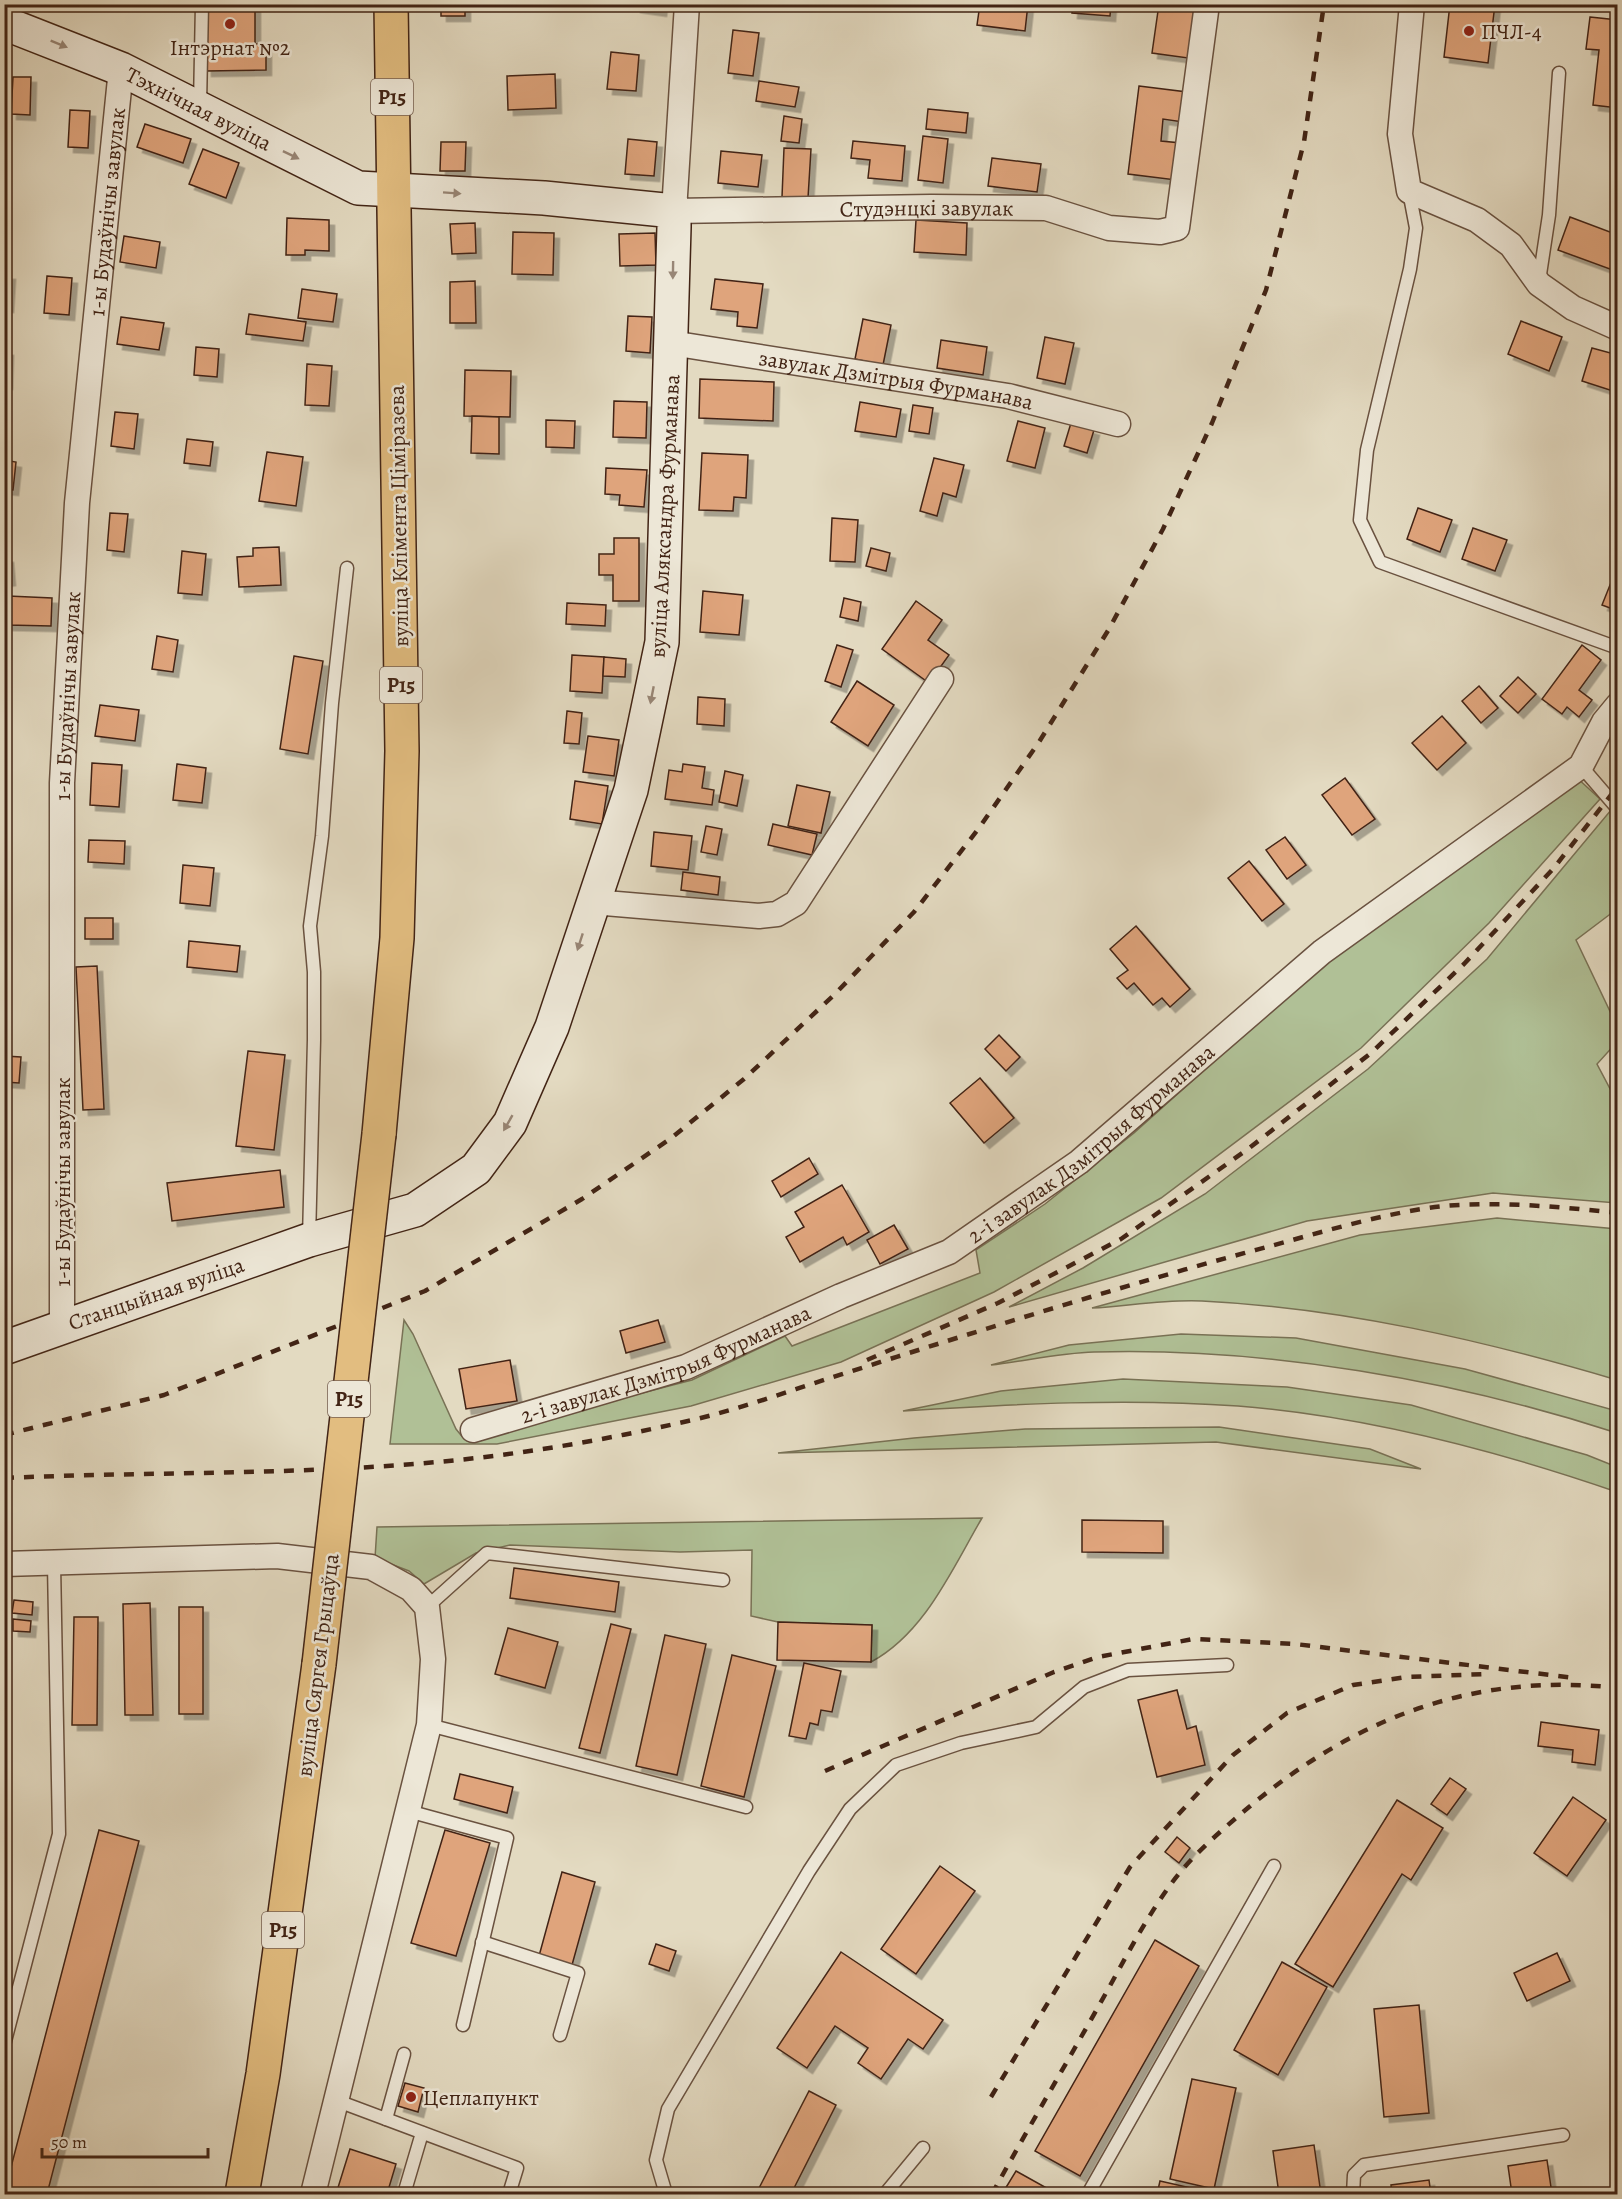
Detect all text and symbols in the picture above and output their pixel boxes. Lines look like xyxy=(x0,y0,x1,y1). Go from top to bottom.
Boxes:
marker: Інтэрнат №2 xyxy=(223,17,237,31)
place label: ПЧЛ-4 xyxy=(1481,17,1542,47)
marker: ПЧЛ-4 xyxy=(1462,24,1476,38)
place label: Інтэрнат №2 xyxy=(170,33,290,63)
one-way arrow xyxy=(50,40,68,49)
street label: Тэхнічная вуліца xyxy=(120,60,278,159)
road number: Р15 xyxy=(371,79,413,115)
street label: 1-ы Будаўнічы завулак xyxy=(82,106,133,318)
one-way arrow xyxy=(283,151,300,160)
one-way arrow xyxy=(443,188,462,197)
street label: Студэнцкі завулак xyxy=(839,193,1014,224)
one-way arrow xyxy=(668,260,678,279)
street label: завулак Дзмітрыя Фурманава xyxy=(756,343,1037,418)
street label: вуліца Аляксандра Фурманава xyxy=(643,372,687,659)
street label: вуліца Клімента Ціміразева xyxy=(382,384,416,647)
street label: 1-ы Будаўнічы завулак xyxy=(48,591,88,801)
road number: Р15 xyxy=(380,667,422,703)
one-way arrow xyxy=(647,685,656,704)
one-way arrow xyxy=(575,933,584,951)
street label: 2-і завулак Дзмітрыя Фурманава xyxy=(962,1037,1222,1251)
street label: 1-ы Будаўнічы завулак xyxy=(48,1077,78,1287)
one-way arrow xyxy=(503,1115,514,1131)
street label: Станцыйная вуліца xyxy=(64,1250,249,1338)
street label: 2-і завулак Дзмітрыя Фурманава xyxy=(517,1297,817,1431)
road number: Р15 xyxy=(328,1381,370,1417)
street label: вуліца Сяргея Грыцаўца xyxy=(289,1551,347,1778)
road number: Р15 xyxy=(262,1912,304,1948)
place label: Цеплапункт xyxy=(423,2083,539,2113)
marker: Цеплапункт xyxy=(404,2090,418,2104)
scale bar xyxy=(42,2121,208,2159)
text: 50 m xyxy=(51,2130,87,2154)

